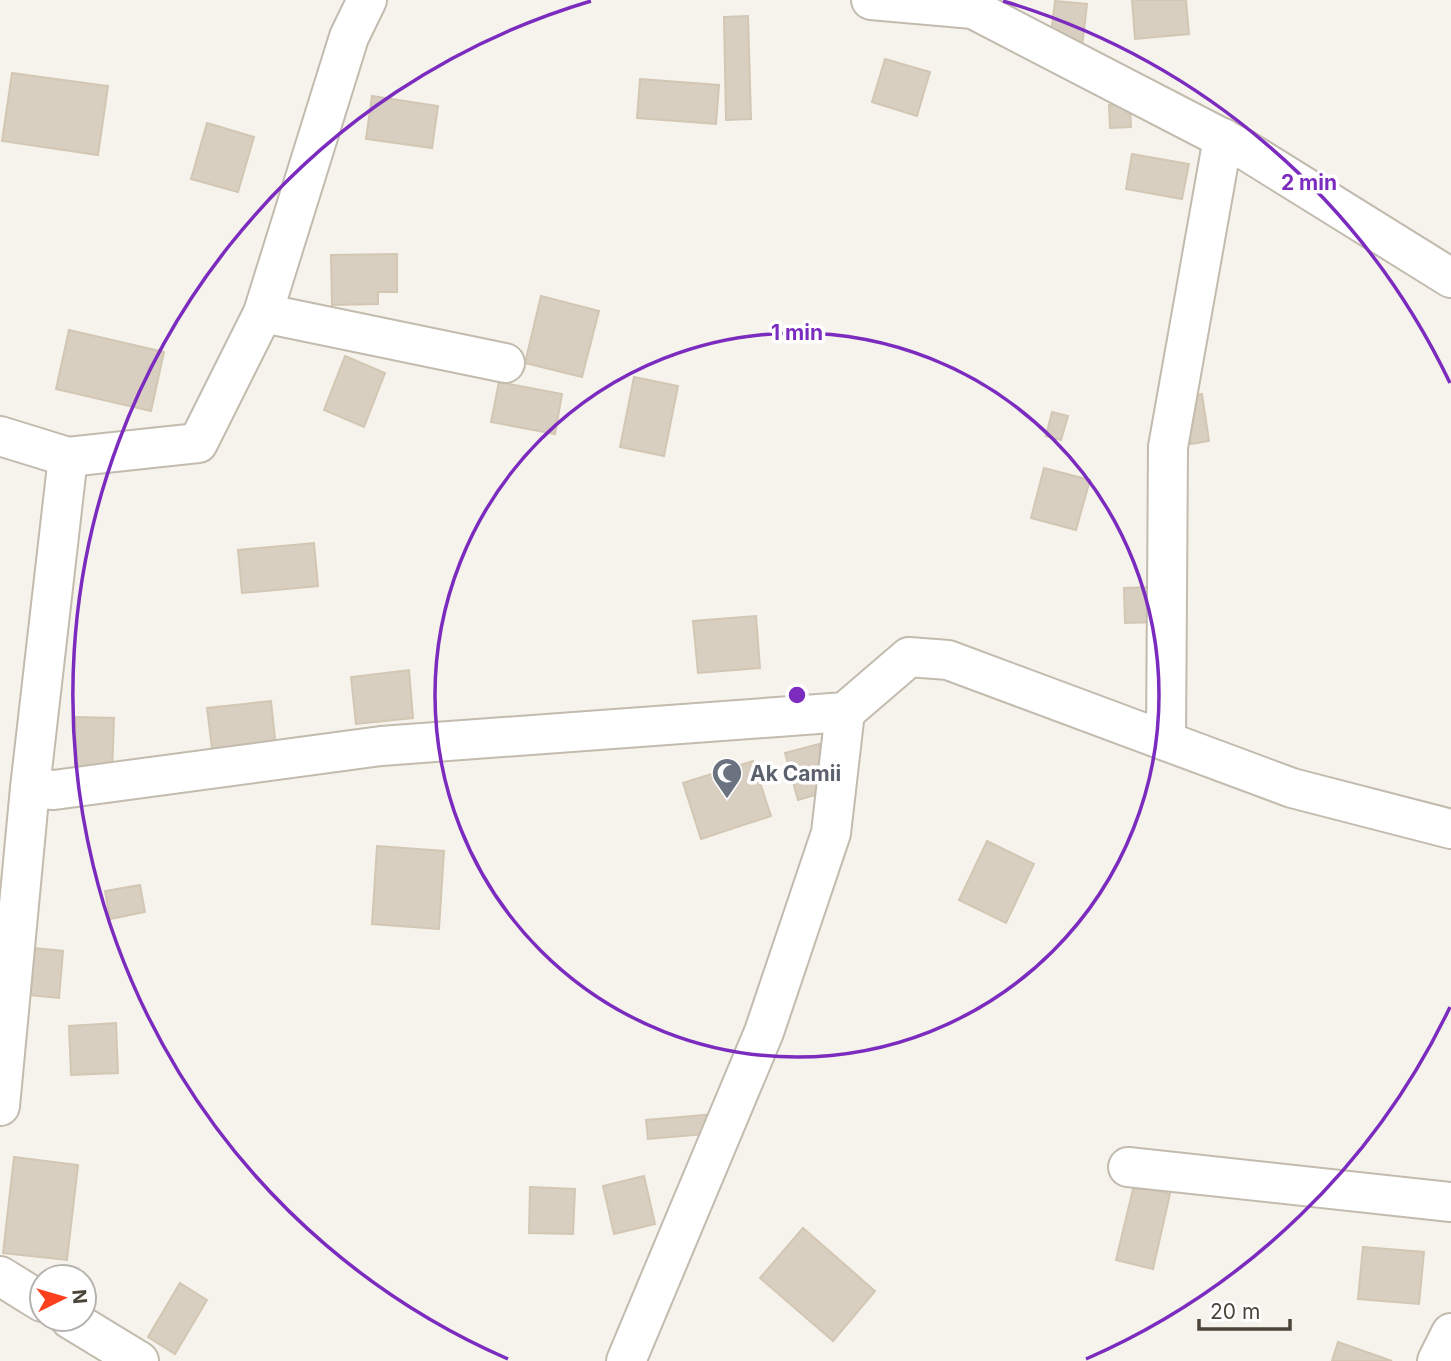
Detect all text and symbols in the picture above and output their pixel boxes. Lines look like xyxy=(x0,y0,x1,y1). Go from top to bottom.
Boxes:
text: 2 min xyxy=(1281,170,1337,195)
text: 1 min xyxy=(771,320,823,345)
centre of rings xyxy=(785,683,809,707)
mosque icon: Ak Camii xyxy=(710,756,744,800)
place label: Ak Camii xyxy=(750,761,841,786)
north arrow xyxy=(28,1263,98,1333)
text: N xyxy=(67,1288,92,1305)
scale bar xyxy=(1199,1288,1290,1332)
text: 20 m xyxy=(1210,1299,1260,1324)

